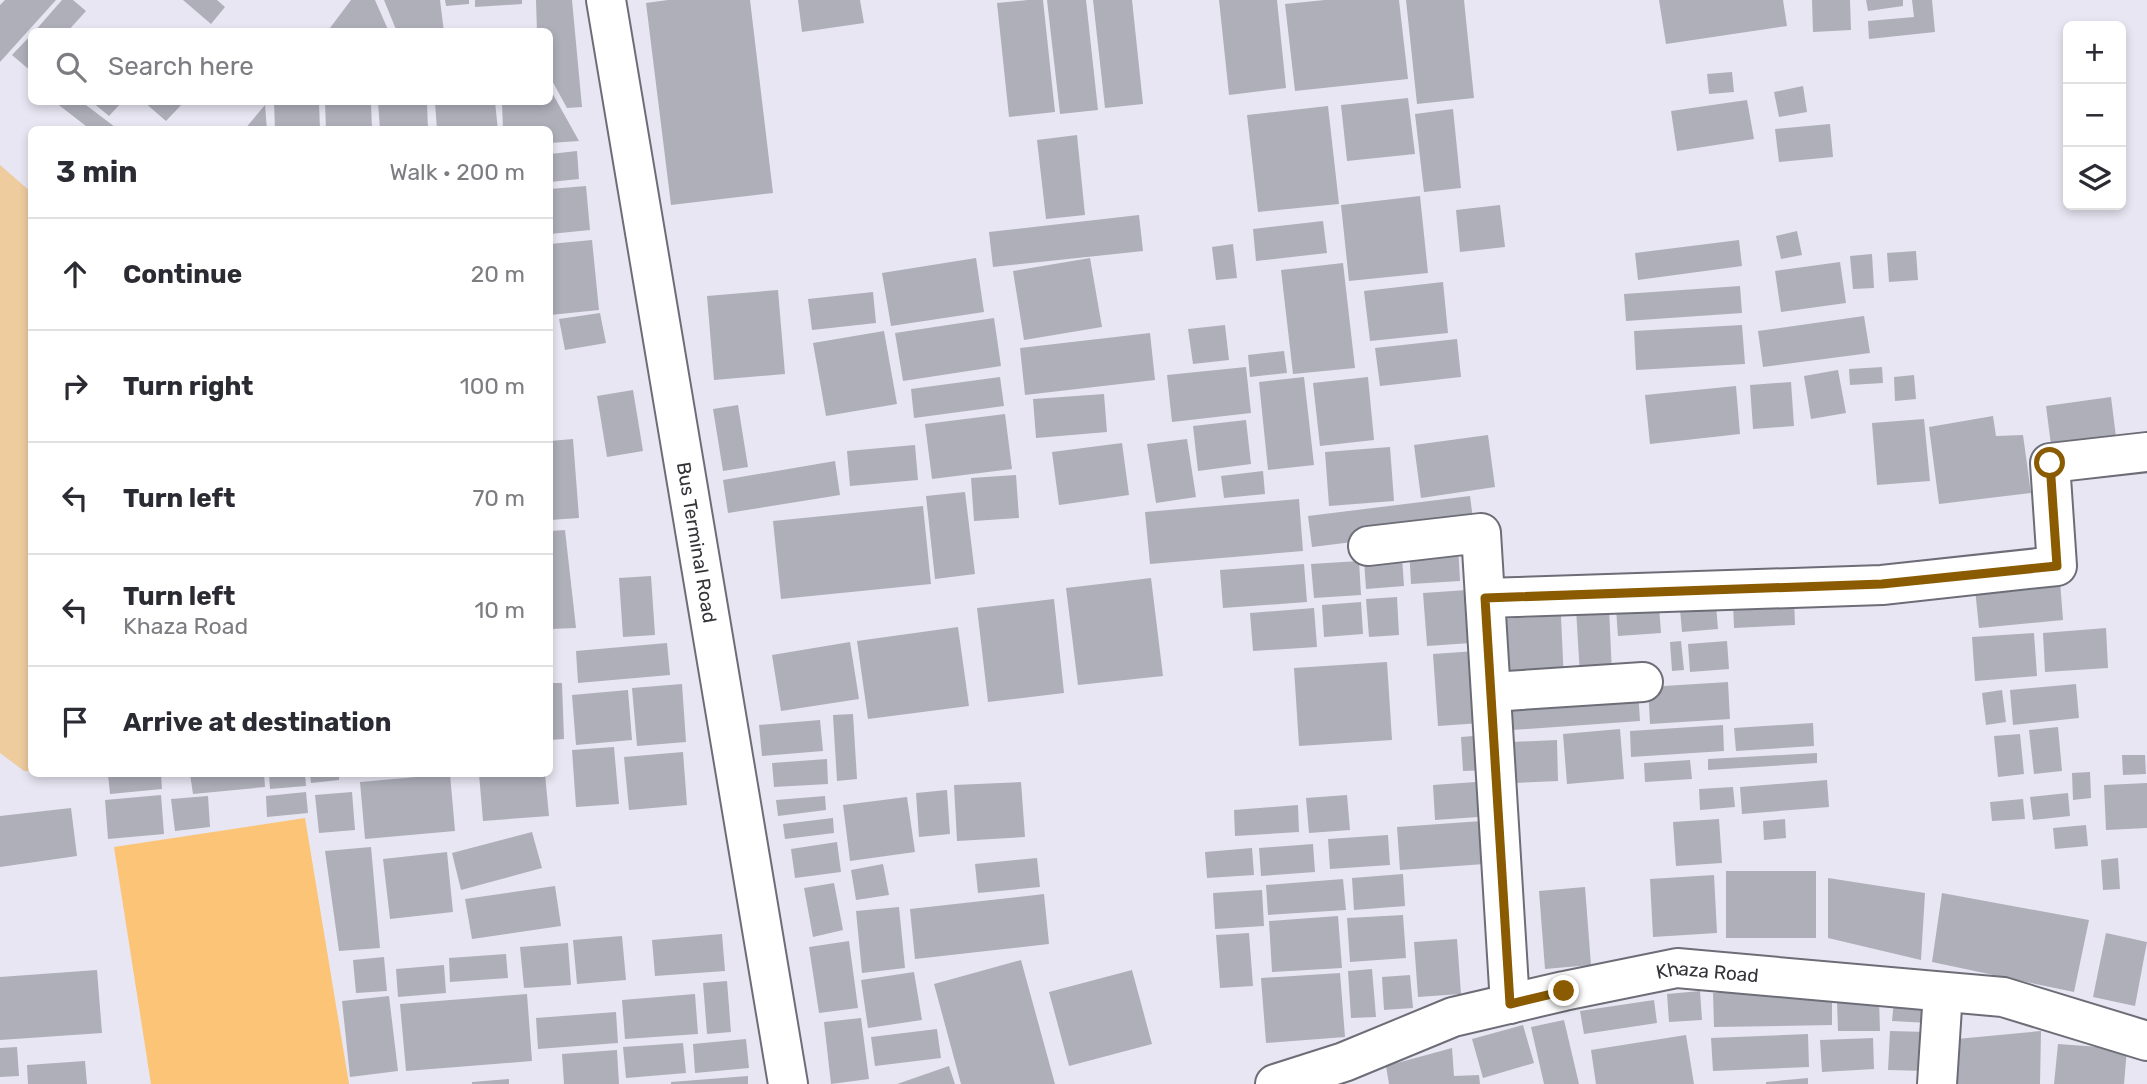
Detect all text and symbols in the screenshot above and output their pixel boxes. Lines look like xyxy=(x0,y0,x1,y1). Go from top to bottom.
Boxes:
map controls xyxy=(2063,21,2126,210)
button: + xyxy=(2063,21,2126,84)
search box xyxy=(28,28,553,105)
icon: search xyxy=(52,48,90,86)
text: Search here xyxy=(108,51,254,82)
button: − xyxy=(2063,84,2126,147)
button: layers xyxy=(2063,147,2126,210)
text: 3 min xyxy=(56,154,138,190)
text: Walk · 200 m xyxy=(390,158,525,186)
icon: ahead xyxy=(56,255,94,293)
text: Continue xyxy=(123,259,242,290)
text: 20 m xyxy=(471,260,525,288)
icon: right xyxy=(56,367,94,405)
text: Turn right xyxy=(123,371,253,402)
text: 100 m xyxy=(460,372,525,400)
route start xyxy=(2034,447,2065,478)
street label: Bus Terminal Road xyxy=(672,460,722,625)
icon: left xyxy=(56,479,94,517)
text: Turn left xyxy=(123,483,235,514)
text: 70 m xyxy=(473,484,525,512)
text: Turn left xyxy=(123,581,235,612)
icon: left xyxy=(56,591,94,629)
text: 10 m xyxy=(474,596,525,624)
text: Khaza Road xyxy=(123,612,248,640)
icon: arrive xyxy=(56,703,94,741)
text: Arrive at destination xyxy=(123,707,391,738)
street label: Khaza Road xyxy=(1654,956,1760,987)
route end xyxy=(1548,975,1579,1006)

